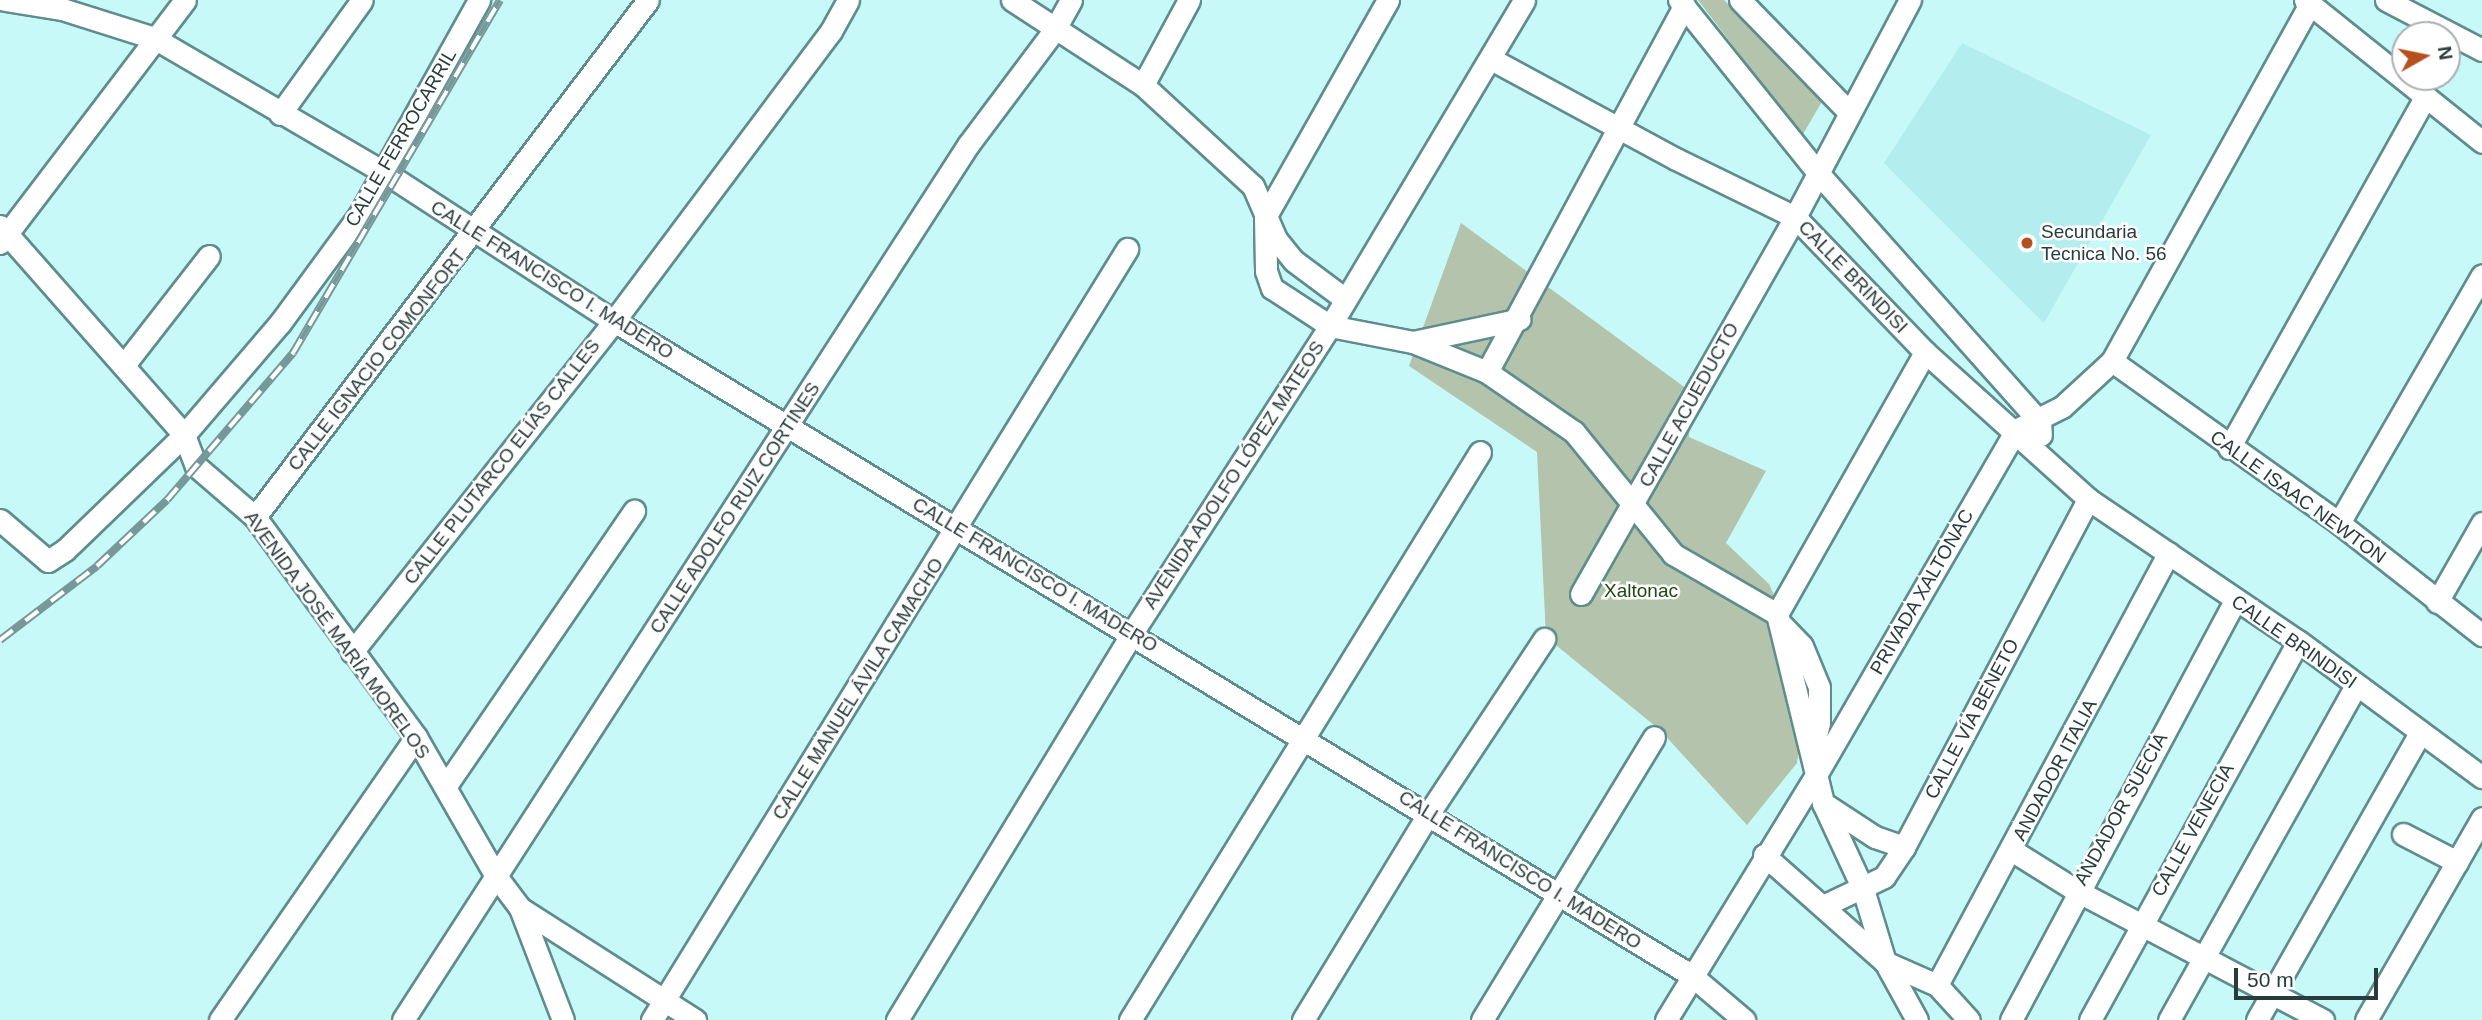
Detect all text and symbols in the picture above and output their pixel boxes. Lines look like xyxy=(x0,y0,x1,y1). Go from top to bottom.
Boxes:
north arrow xyxy=(2391,21,2461,91)
street label: CALLE FERROCARRIL xyxy=(341,45,461,231)
text: N xyxy=(2434,45,2457,61)
street label: CALLE FRANCISCO I. MADERO xyxy=(426,196,678,364)
street label: CALLE BRINDISI xyxy=(1793,216,1913,338)
place label: Secundaria Tecnica No. 56 xyxy=(2041,221,2167,265)
marker: Secundaria Tecnica No. 56 xyxy=(2019,235,2035,251)
street label: CALLE IGNACIO COMONFORT xyxy=(283,245,471,475)
street label: CALLE ACUEDUCTO xyxy=(1634,318,1744,492)
street label: CALLE PLUTARCO ELÍAS CALLES xyxy=(399,335,605,589)
street label: AVENIDA ADOLFO LÓPEZ MATEOS xyxy=(1138,336,1330,614)
street label: CALLE ADOLFO RUIZ CORTINES xyxy=(645,378,825,638)
street label: CALLE ISAAC NEWTON xyxy=(2206,426,2390,568)
street label: CALLE FRANCISCO I. MADERO xyxy=(908,493,1162,657)
street label: PRIVADA XALTONAC xyxy=(1865,505,1979,679)
street label: AVENIDA JOSÉ MARÍA MORELOS xyxy=(239,506,435,764)
street label: CALLE MANUEL ÁVILA CAMACHO xyxy=(767,553,949,825)
park label: Xaltonac xyxy=(1604,580,1678,602)
street label: CALLE BRINDISI xyxy=(2227,590,2361,694)
street label: CALLE VÍA BENETO xyxy=(1920,635,2024,803)
street label: ANDADOR ITALIA xyxy=(2008,695,2102,845)
street label: ANDADOR SUECIA xyxy=(2070,729,2172,889)
street label: CALLE VENECIA xyxy=(2147,759,2239,901)
street label: CALLE FRANCISCO I. MADERO xyxy=(1394,786,1646,954)
scale bar xyxy=(2237,954,2380,998)
text: 50 m xyxy=(2247,968,2294,991)

